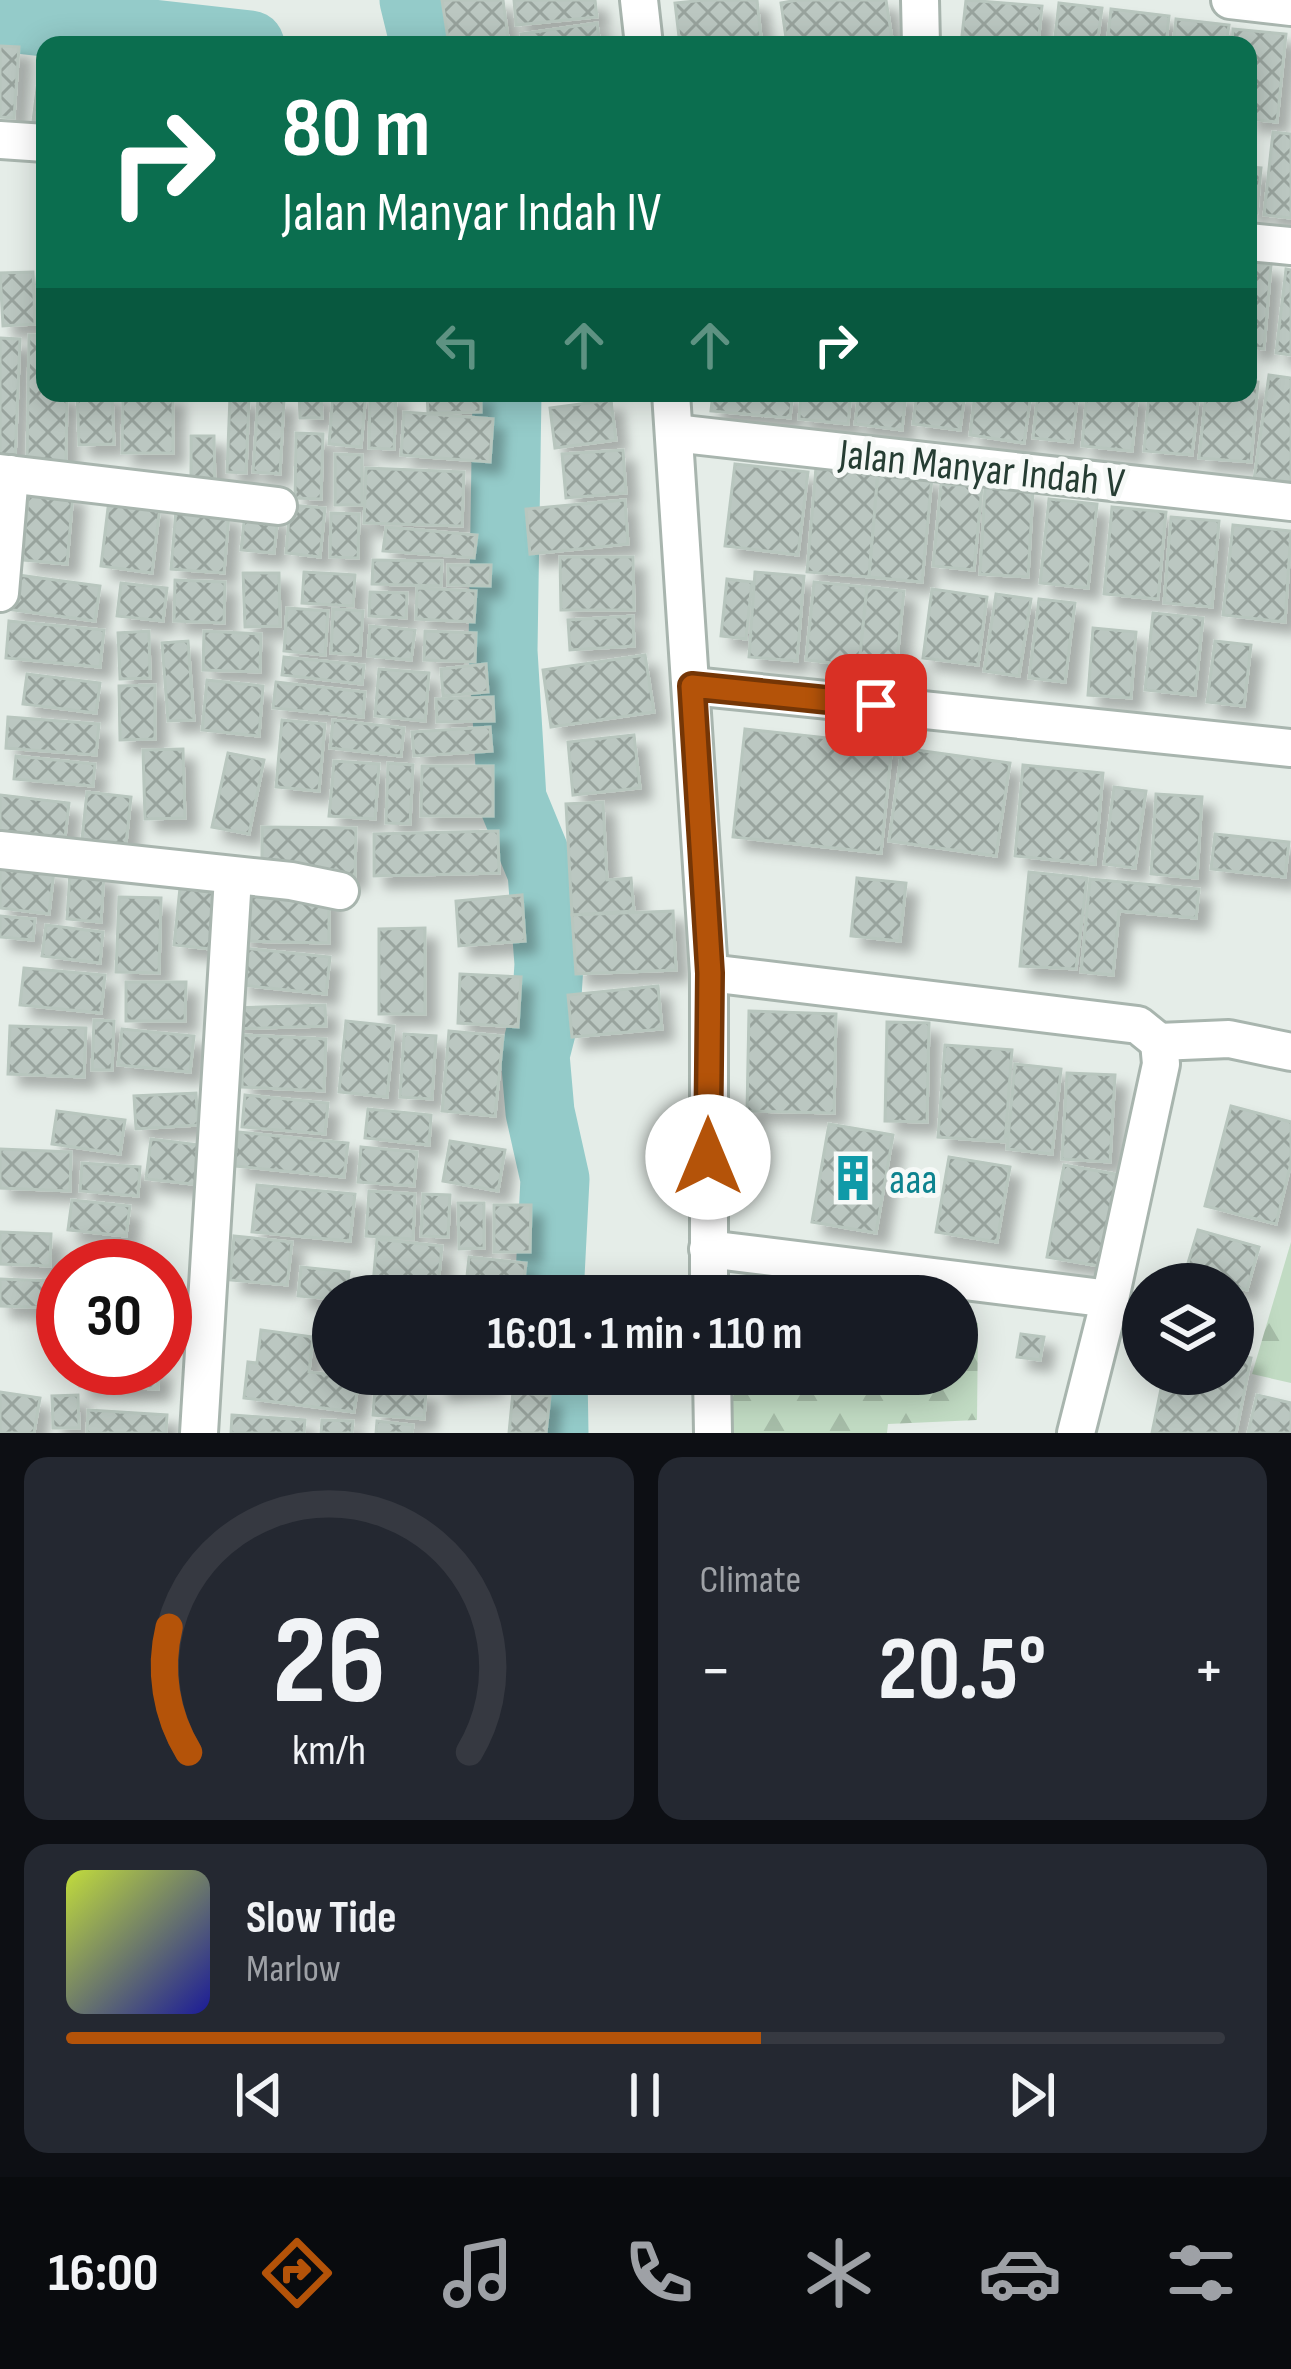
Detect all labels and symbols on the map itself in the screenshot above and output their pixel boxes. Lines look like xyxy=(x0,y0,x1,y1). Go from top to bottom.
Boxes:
street label: Jalan Manyar Indah V xyxy=(836,429,1127,510)
pin xyxy=(825,654,927,756)
position arrow xyxy=(645,1094,771,1220)
building icon: aaa xyxy=(828,1153,878,1203)
place label: aaa xyxy=(889,1155,938,1206)
speed limit sign: 30 xyxy=(36,1239,192,1395)

